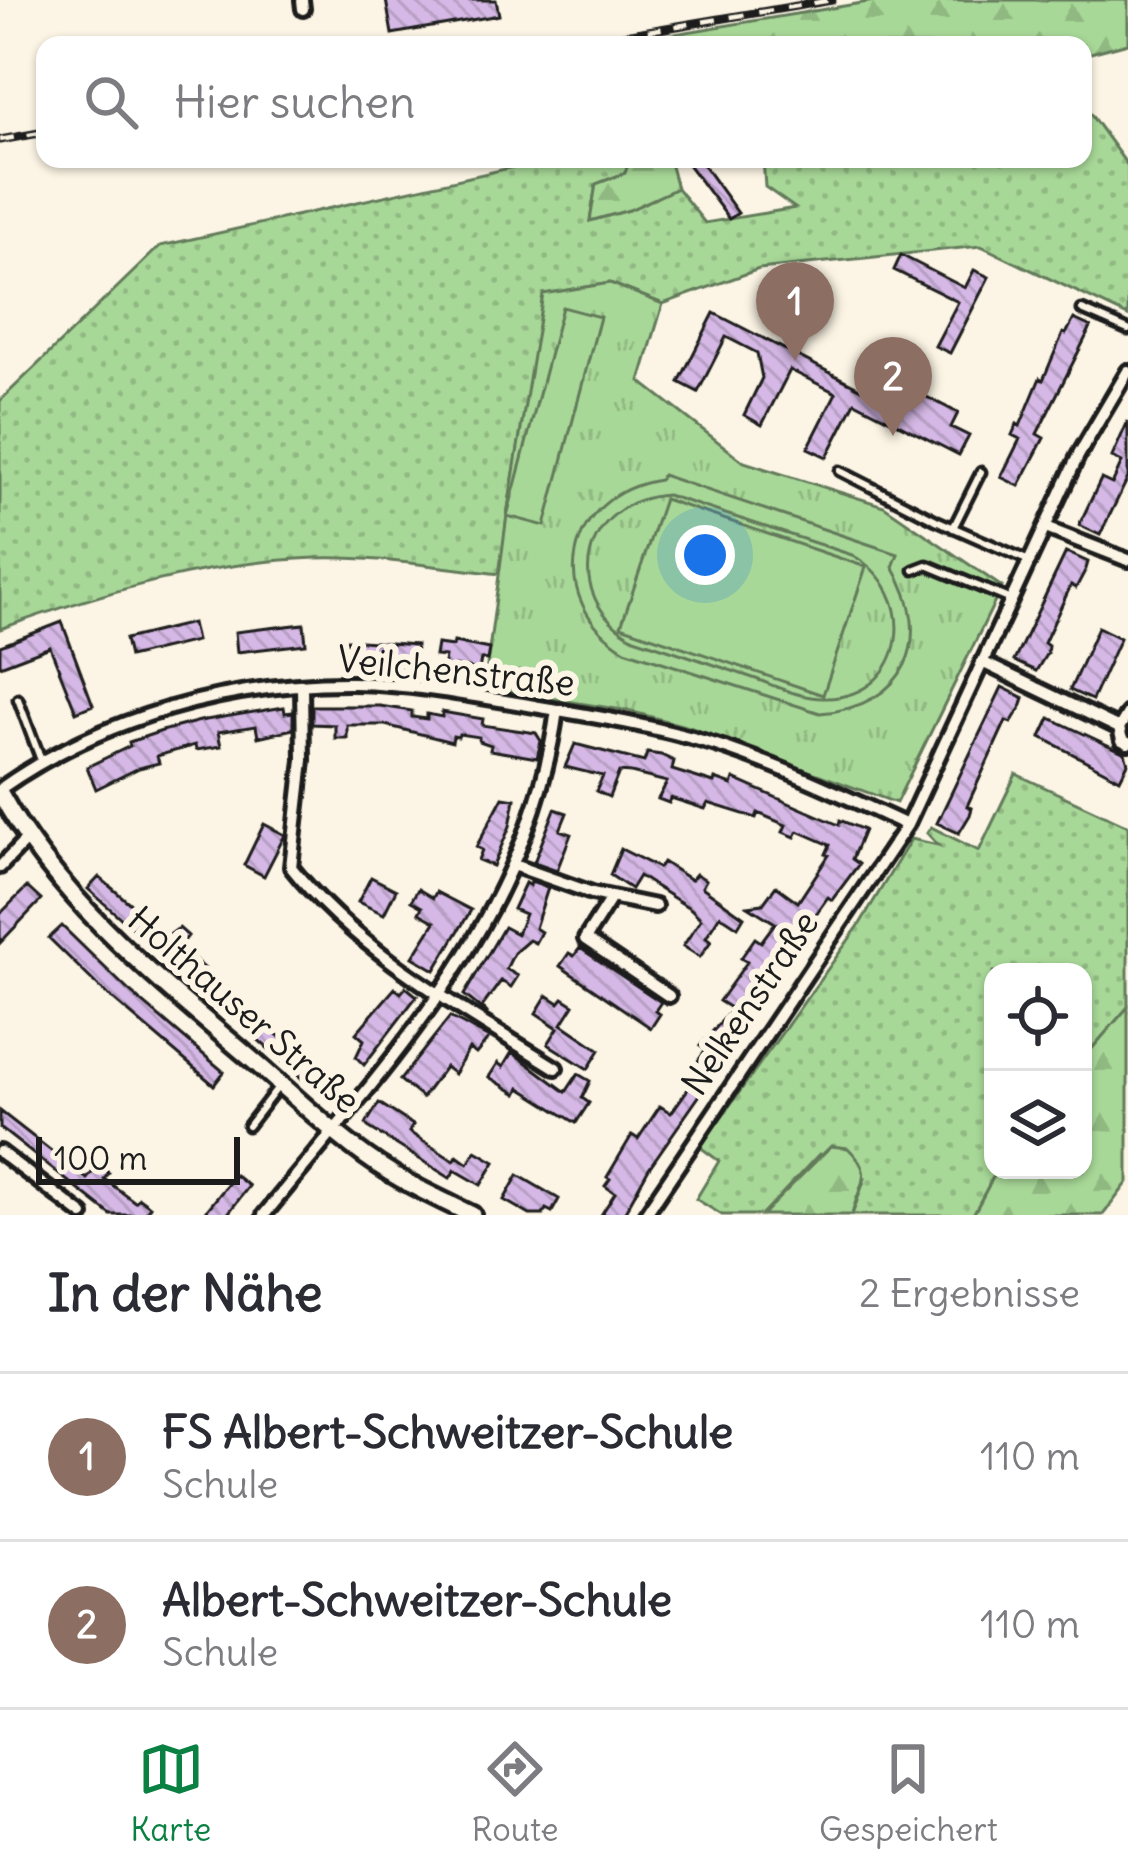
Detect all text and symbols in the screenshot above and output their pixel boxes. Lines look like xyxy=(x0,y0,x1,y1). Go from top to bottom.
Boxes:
search box xyxy=(36,36,1092,168)
icon: search xyxy=(78,69,144,135)
text: Hier suchen xyxy=(174,74,415,130)
pin: 1 xyxy=(756,262,834,361)
pin: 2 xyxy=(854,337,932,436)
your location xyxy=(675,525,735,585)
street label: Veilchenstraße xyxy=(335,636,577,706)
street label: Holthauser Straße xyxy=(119,897,369,1123)
street label: Nelkenstraße xyxy=(672,902,828,1104)
map controls xyxy=(984,963,1092,1179)
button: locate xyxy=(984,963,1092,1071)
button: layers xyxy=(984,1071,1092,1179)
scale bar xyxy=(36,1131,240,1184)
text: 100 m xyxy=(54,1137,147,1179)
text: In der Nähe xyxy=(48,1261,323,1325)
text: 2 Ergebnisse xyxy=(859,1269,1080,1318)
text: FS Albert-Schweitzer-Schule xyxy=(162,1404,733,1460)
text: 1 xyxy=(79,1432,95,1481)
text: 110 m xyxy=(980,1432,1080,1481)
text: Schule xyxy=(162,1460,278,1509)
text: Albert-Schweitzer-Schule xyxy=(162,1572,672,1628)
text: 2 xyxy=(76,1600,98,1649)
text: 110 m xyxy=(980,1600,1080,1649)
text: Schule xyxy=(162,1628,278,1677)
tab: Karte xyxy=(130,1736,211,1850)
tab: Route xyxy=(472,1736,559,1850)
tab: Gespeichert xyxy=(819,1736,998,1850)

